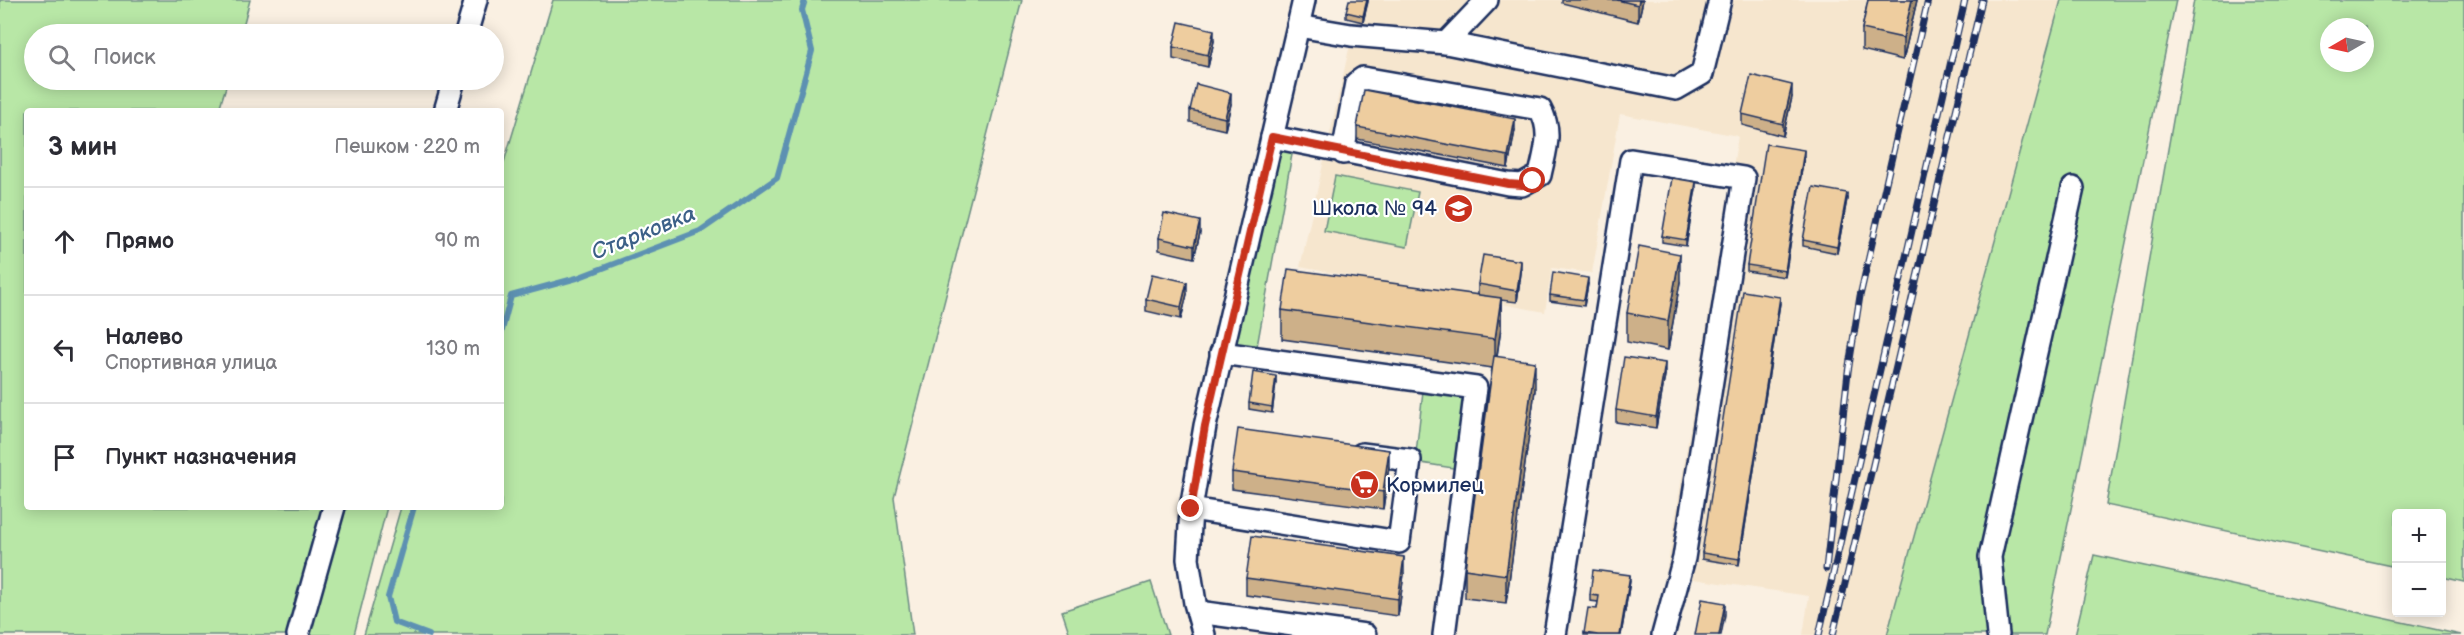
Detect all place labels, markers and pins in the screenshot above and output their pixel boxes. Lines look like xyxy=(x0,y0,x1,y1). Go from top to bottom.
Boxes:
school or university icon: Школа № 94 xyxy=(1442,192,1474,224)
place label: Школа № 94 xyxy=(1312,196,1437,221)
supermarket icon: Кормилец xyxy=(1349,469,1381,501)
place label: Кормилец xyxy=(1386,473,1484,498)

